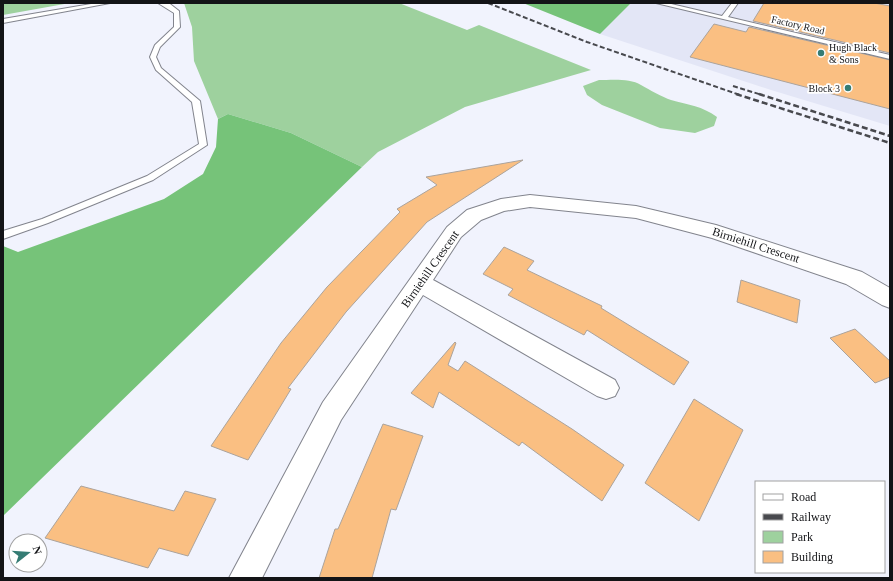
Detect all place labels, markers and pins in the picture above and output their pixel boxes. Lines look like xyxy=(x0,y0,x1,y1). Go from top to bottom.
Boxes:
place label: Hugh Black & Sons xyxy=(829,42,877,65)
marker: Hugh Black & Sons xyxy=(816,48,826,58)
place label: Block 3 xyxy=(809,83,840,94)
marker: Block 3 xyxy=(843,83,853,93)

